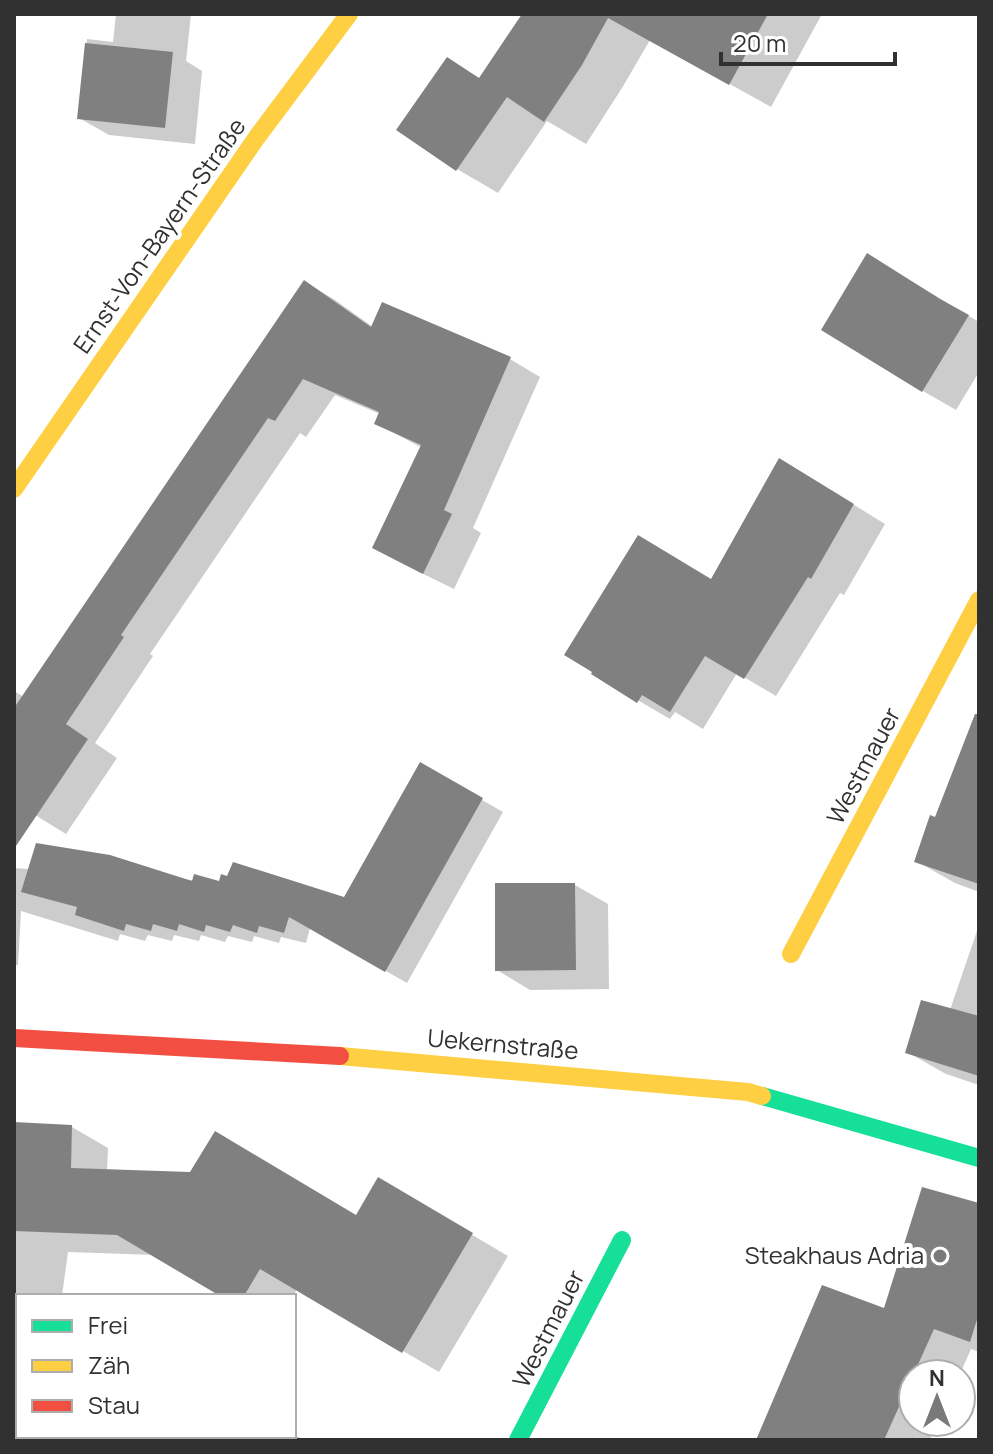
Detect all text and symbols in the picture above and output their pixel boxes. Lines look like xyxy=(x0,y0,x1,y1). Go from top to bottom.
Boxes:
scale bar xyxy=(721,16,895,66)
text: 20 m xyxy=(733,26,786,59)
street label: Ernst-Von-Bayern-Straße xyxy=(65,111,253,359)
street label: Westmauer xyxy=(818,701,907,829)
street label: Uekernstraße xyxy=(426,1020,580,1067)
place label: Steakhaus Adria xyxy=(745,1238,924,1271)
marker: Steakhaus Adria xyxy=(931,1247,949,1265)
street label: Westmauer xyxy=(504,1264,592,1393)
legend xyxy=(16,1294,296,1438)
text: Frei xyxy=(88,1308,128,1341)
text: Zäh xyxy=(88,1348,130,1381)
north arrow xyxy=(897,1358,977,1438)
text: N xyxy=(929,1363,945,1393)
text: Stau xyxy=(88,1388,140,1421)

